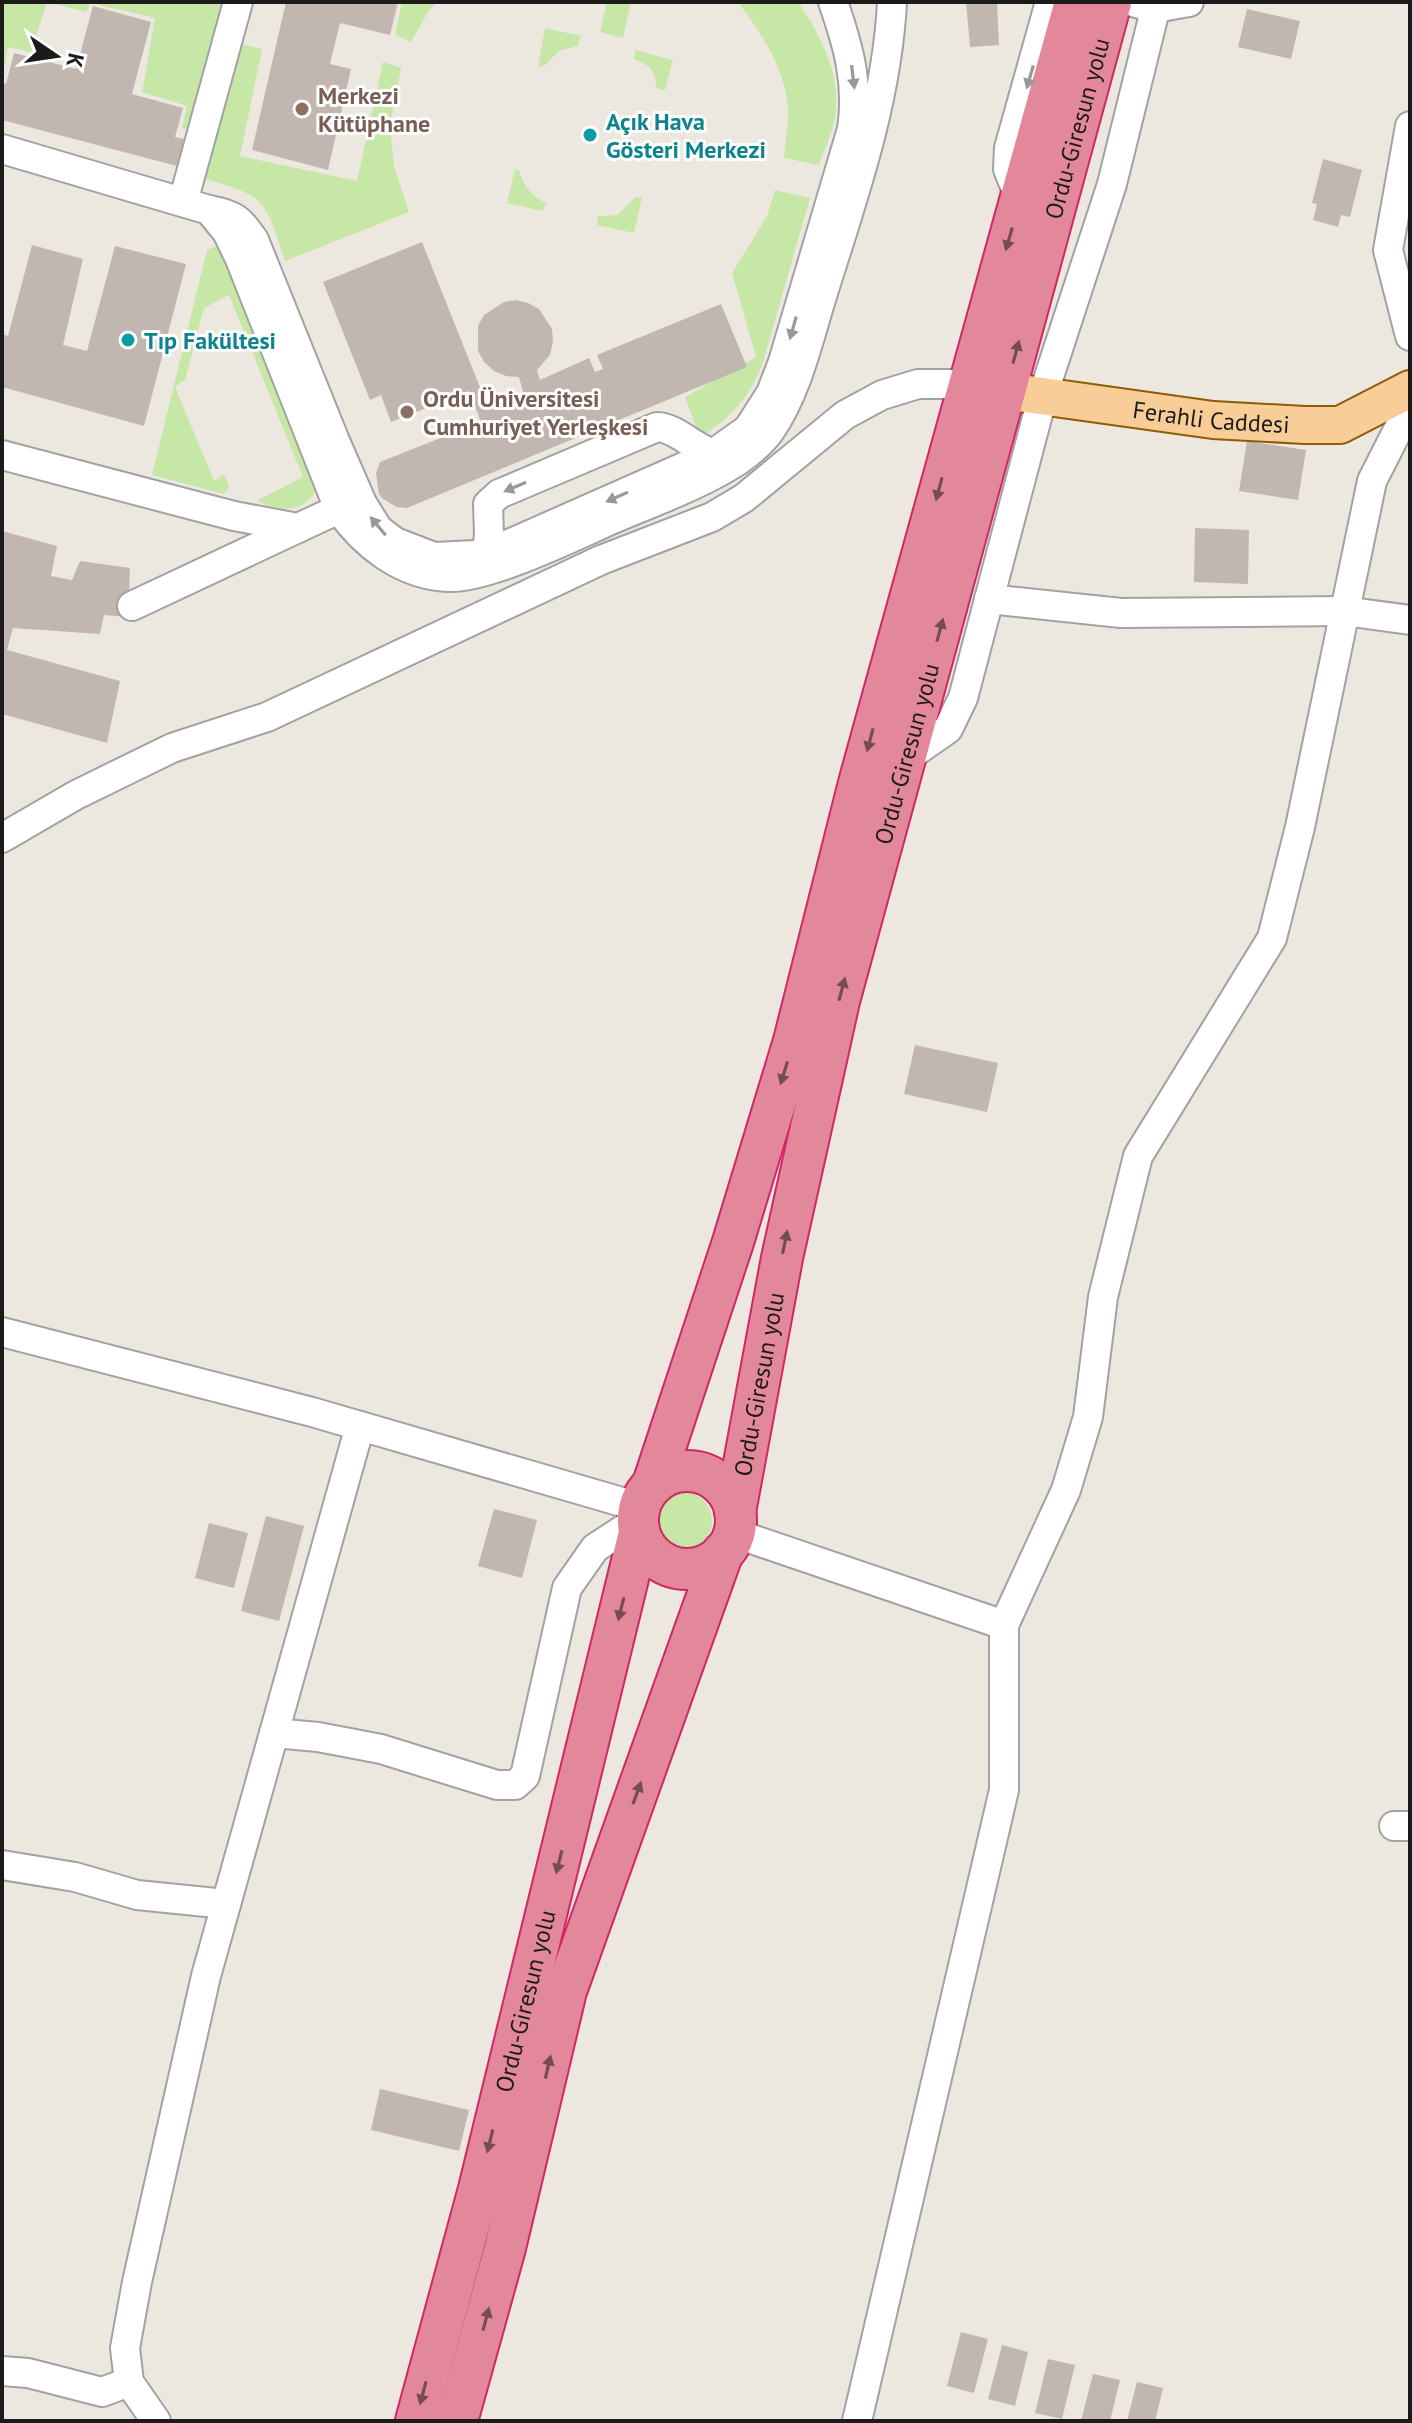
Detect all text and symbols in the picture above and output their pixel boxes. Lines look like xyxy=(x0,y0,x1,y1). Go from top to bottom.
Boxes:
north arrow xyxy=(16,16,96,96)
street label: Ordu-Giresun yolu xyxy=(1037,34,1116,222)
text: K xyxy=(60,51,91,71)
one-way arrow xyxy=(847,65,860,90)
one-way arrow xyxy=(1023,66,1036,90)
place label: Merkezi Kütüphane xyxy=(318,80,430,139)
marker: Merkezi Kütüphane xyxy=(293,100,311,118)
place label: Açık Hava Gösteri Merkezi xyxy=(606,106,766,165)
marker: Açık Hava Gösteri Merkezi xyxy=(581,126,599,144)
one-way arrow xyxy=(1002,226,1014,251)
one-way arrow xyxy=(786,317,799,341)
place label: Tıp Fakültesi xyxy=(144,325,276,356)
marker: Tıp Fakültesi xyxy=(119,331,137,349)
one-way arrow xyxy=(1010,339,1022,364)
place label: Ordu Üniversitesi Cumhuriyet Yerleşkesi xyxy=(423,383,648,442)
street label: Ferahli Caddesi xyxy=(1131,393,1290,440)
marker: Ordu Üniversitesi Cumhuriyet Yerleşkesi xyxy=(398,403,416,421)
one-way arrow xyxy=(932,478,945,502)
one-way arrow xyxy=(503,481,527,494)
one-way arrow xyxy=(605,490,628,503)
one-way arrow xyxy=(370,516,387,536)
one-way arrow xyxy=(934,617,947,641)
street label: Ordu-Giresun yolu xyxy=(867,659,946,848)
one-way arrow xyxy=(864,728,876,753)
one-way arrow xyxy=(837,976,849,1001)
one-way arrow xyxy=(777,1061,790,1085)
one-way arrow xyxy=(779,1230,792,1255)
street label: Ordu-Giresun yolu xyxy=(726,1290,791,1479)
one-way arrow xyxy=(614,1597,627,1622)
one-way arrow xyxy=(632,1781,644,1805)
one-way arrow xyxy=(553,1850,565,1875)
street label: Ordu-Giresun yolu xyxy=(488,1907,562,2095)
one-way arrow xyxy=(543,2054,555,2079)
one-way arrow xyxy=(484,2129,496,2154)
one-way arrow xyxy=(480,2306,492,2331)
one-way arrow xyxy=(417,2380,429,2405)

